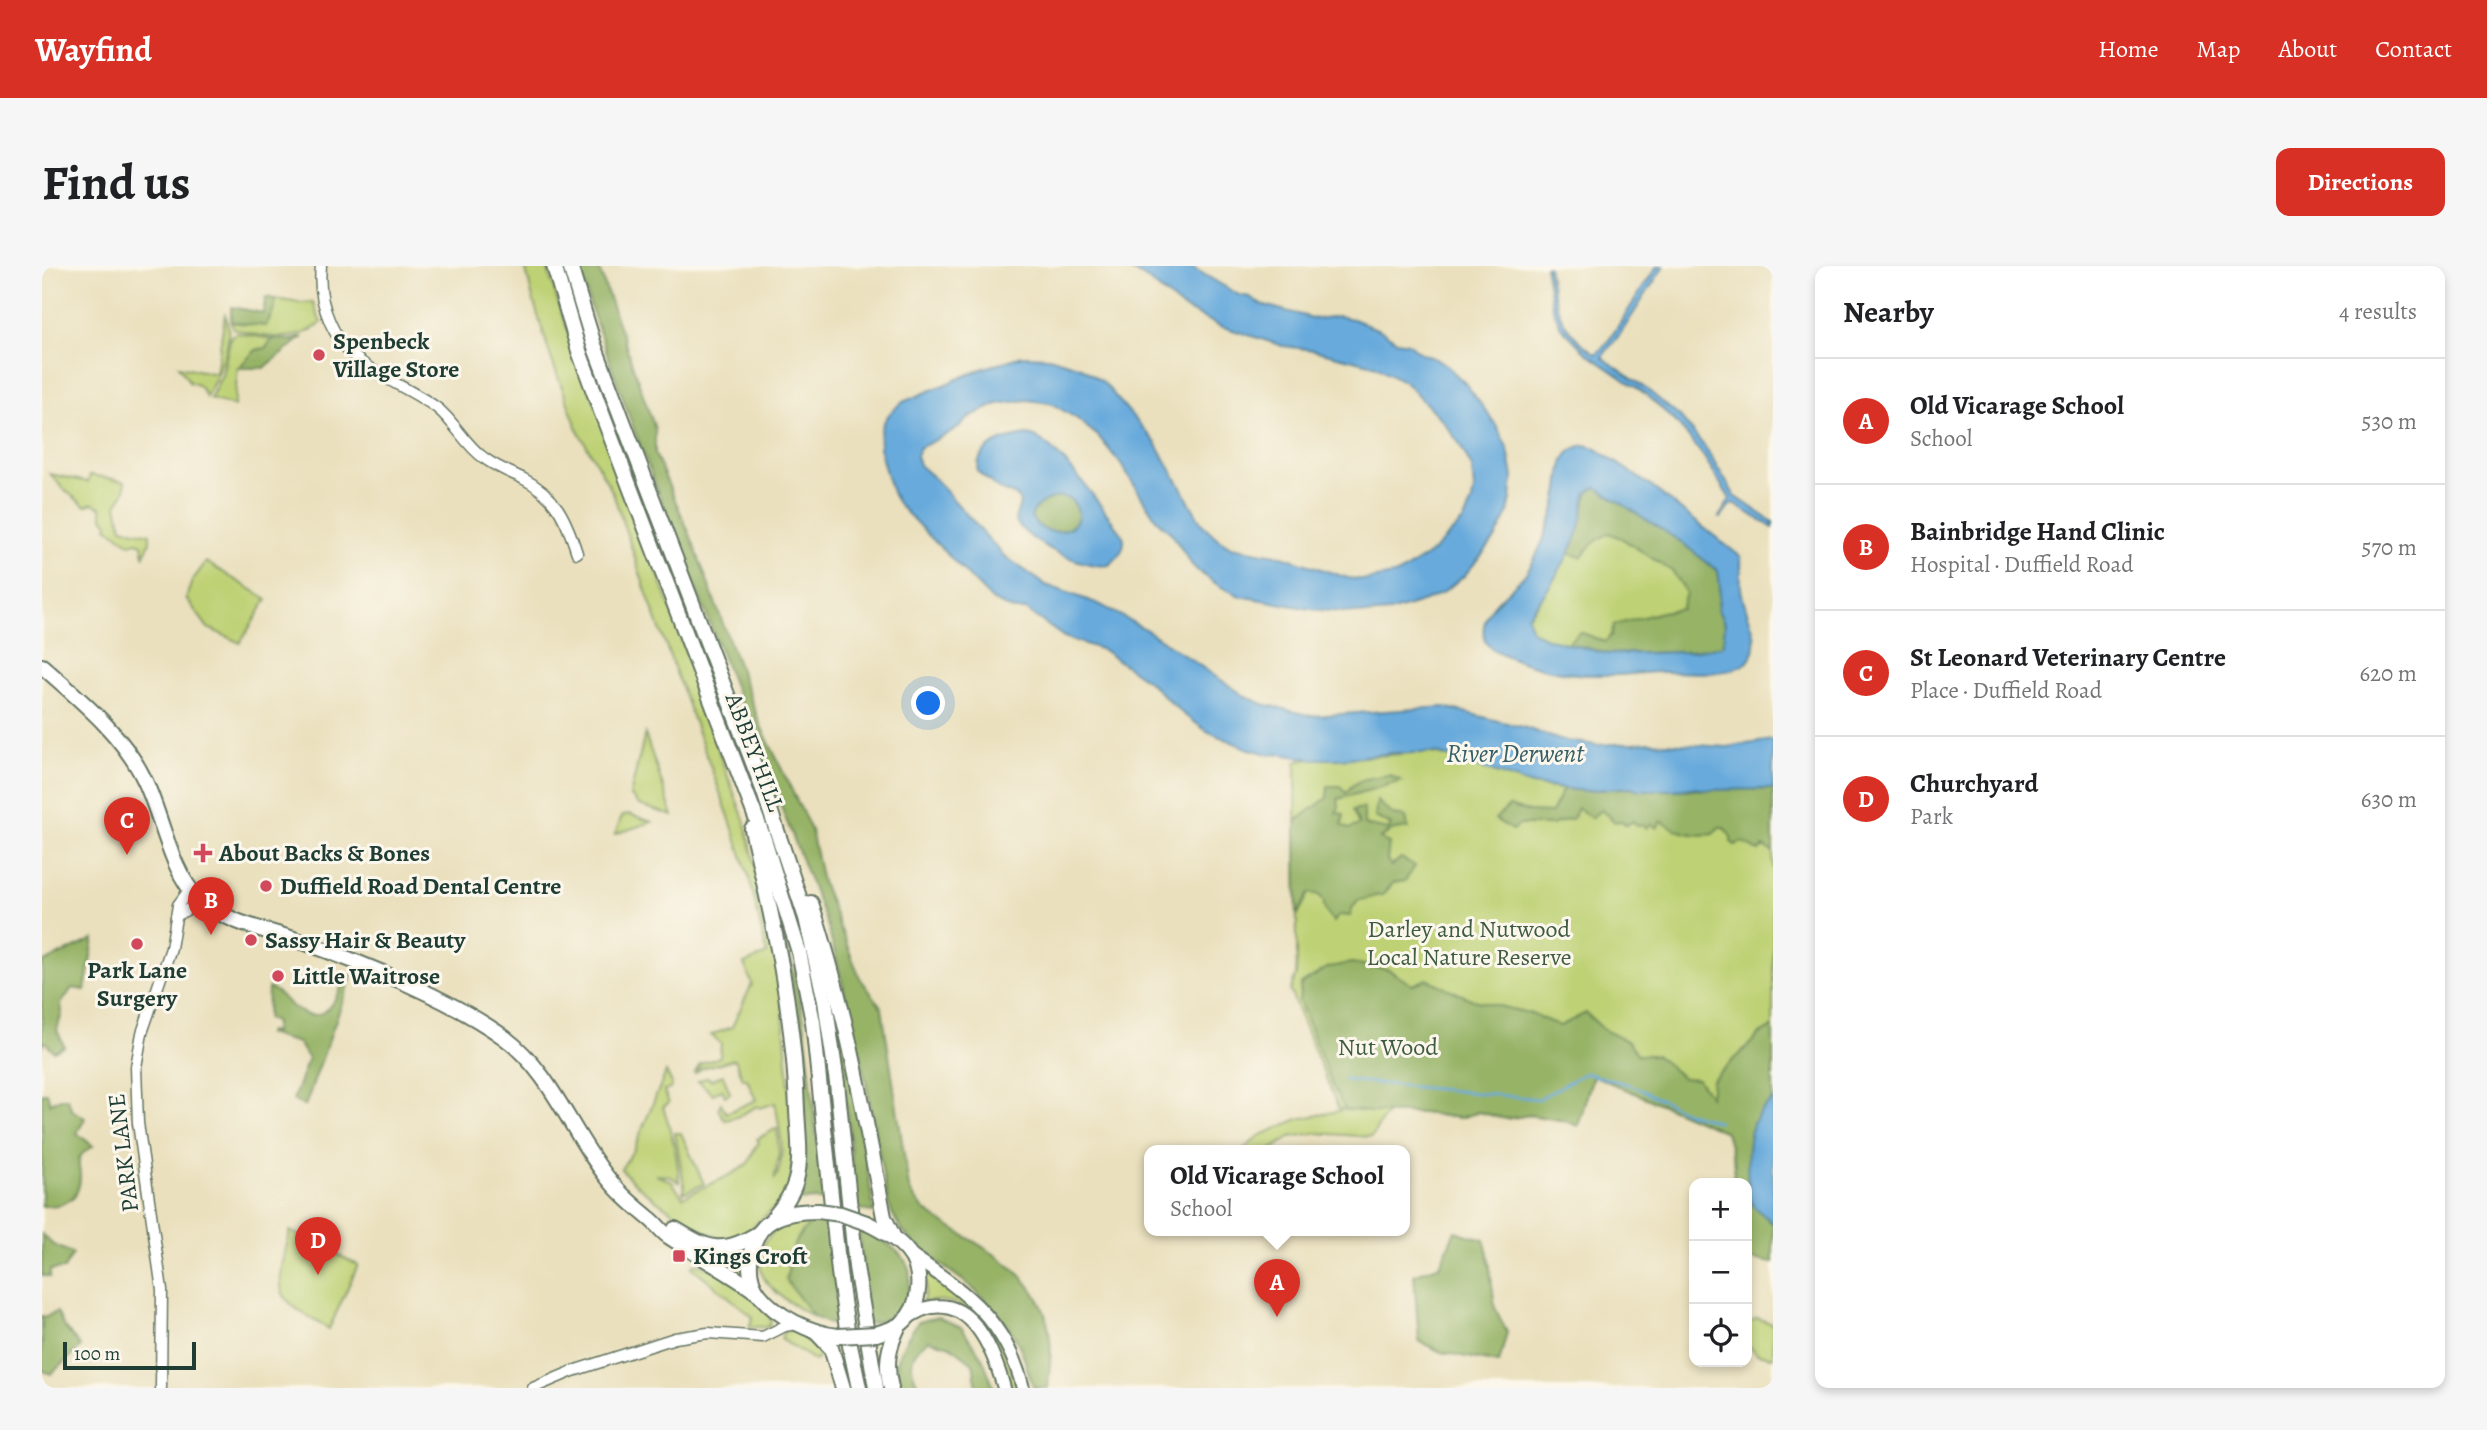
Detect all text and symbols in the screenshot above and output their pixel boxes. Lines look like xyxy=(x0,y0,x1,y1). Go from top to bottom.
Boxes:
text: Wayfind xyxy=(35,27,152,72)
text: Home xyxy=(2098,33,2159,65)
text: Map xyxy=(2197,33,2241,65)
text: About xyxy=(2279,33,2337,65)
text: Contact xyxy=(2375,33,2452,65)
button: Directions xyxy=(2276,148,2445,216)
text: Find us xyxy=(42,149,190,216)
text: Nearby xyxy=(1843,292,1934,332)
text: 4 results xyxy=(2339,296,2417,327)
place label: Spenbeck Village Store xyxy=(332,325,459,385)
marker: Spenbeck Village Store xyxy=(311,347,327,363)
text: Old Vicarage School xyxy=(1910,388,2124,423)
text: A xyxy=(1859,406,1873,437)
text: 530 m xyxy=(2362,406,2417,437)
text: School xyxy=(1910,423,1972,454)
text: Bainbridge Hand Clinic xyxy=(1910,514,2165,549)
text: B xyxy=(1859,532,1873,563)
text: 570 m xyxy=(2362,532,2417,563)
text: Hospital · Duffield Road xyxy=(1910,549,2134,580)
text: St Leonard Veterinary Centre xyxy=(1910,640,2226,675)
text: C xyxy=(1859,658,1873,689)
text: 620 m xyxy=(2359,658,2417,689)
text: Place · Duffield Road xyxy=(1910,675,2102,706)
your location xyxy=(911,686,945,720)
street label: ABBEY HILL xyxy=(717,687,793,817)
water label: River Derwent xyxy=(1446,736,1585,771)
text: Churchyard xyxy=(1910,766,2038,801)
text: D xyxy=(1858,784,1874,815)
text: 630 m xyxy=(2361,784,2417,815)
pin: C xyxy=(104,797,150,855)
text: Park xyxy=(1910,801,1953,832)
place label: About Backs & Bones xyxy=(218,837,430,869)
marker: About Backs & Bones xyxy=(193,843,213,863)
place label: Duffield Road Dental Centre xyxy=(280,870,561,902)
pin: B xyxy=(188,877,234,935)
marker: Duffield Road Dental Centre xyxy=(258,878,274,894)
park label: Darley and Nutwood Local Nature Reserve xyxy=(1367,913,1571,973)
place label: Sassy Hair & Beauty xyxy=(265,924,466,956)
marker: Sassy Hair & Beauty xyxy=(243,932,259,948)
marker: Park Lane Surgery xyxy=(129,936,145,952)
place label: Park Lane Surgery xyxy=(87,954,187,1014)
place label: Little Waitrose xyxy=(292,960,440,992)
marker: Little Waitrose xyxy=(270,968,286,984)
park label: Nut Wood xyxy=(1338,1031,1438,1063)
street label: PARK LANE xyxy=(100,1092,146,1214)
popup xyxy=(1144,1145,1410,1236)
text: Old Vicarage School xyxy=(1170,1158,1384,1193)
map controls xyxy=(1689,1178,1752,1367)
button: + xyxy=(1689,1178,1752,1241)
text: School xyxy=(1170,1193,1232,1224)
pin: D xyxy=(295,1217,341,1275)
place label: Kings Croft xyxy=(693,1240,808,1272)
button: − xyxy=(1689,1241,1752,1304)
marker: Kings Croft xyxy=(671,1248,687,1264)
pin: A xyxy=(1254,1259,1300,1317)
button: locate xyxy=(1689,1304,1752,1367)
scale bar xyxy=(63,1339,196,1371)
text: 100 m xyxy=(74,1341,120,1367)

